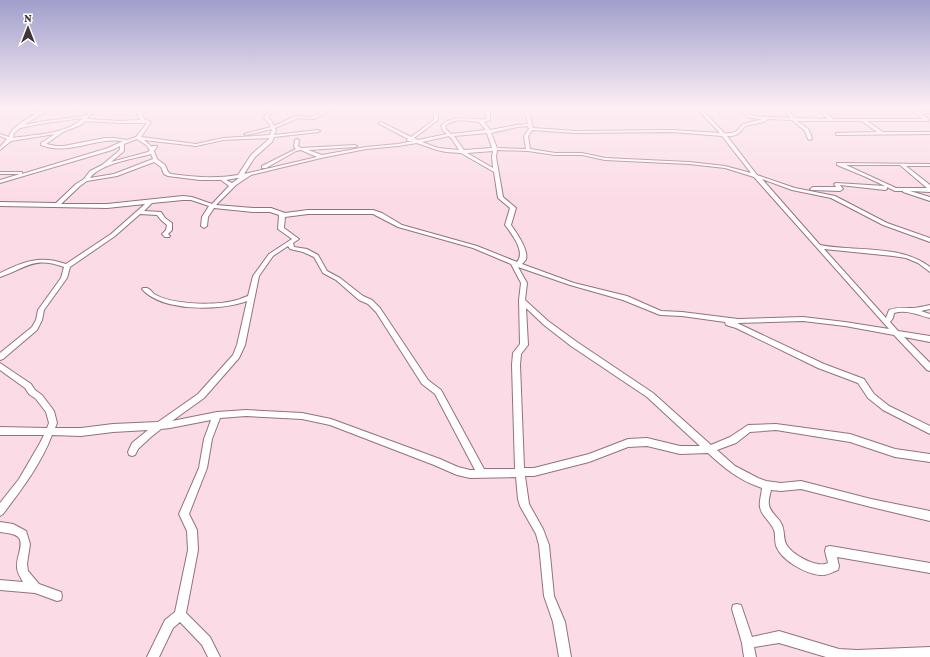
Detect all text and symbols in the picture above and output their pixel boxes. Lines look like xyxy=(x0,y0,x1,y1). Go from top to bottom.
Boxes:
north arrow xyxy=(8,8,48,48)
text: N xyxy=(24,12,32,24)

